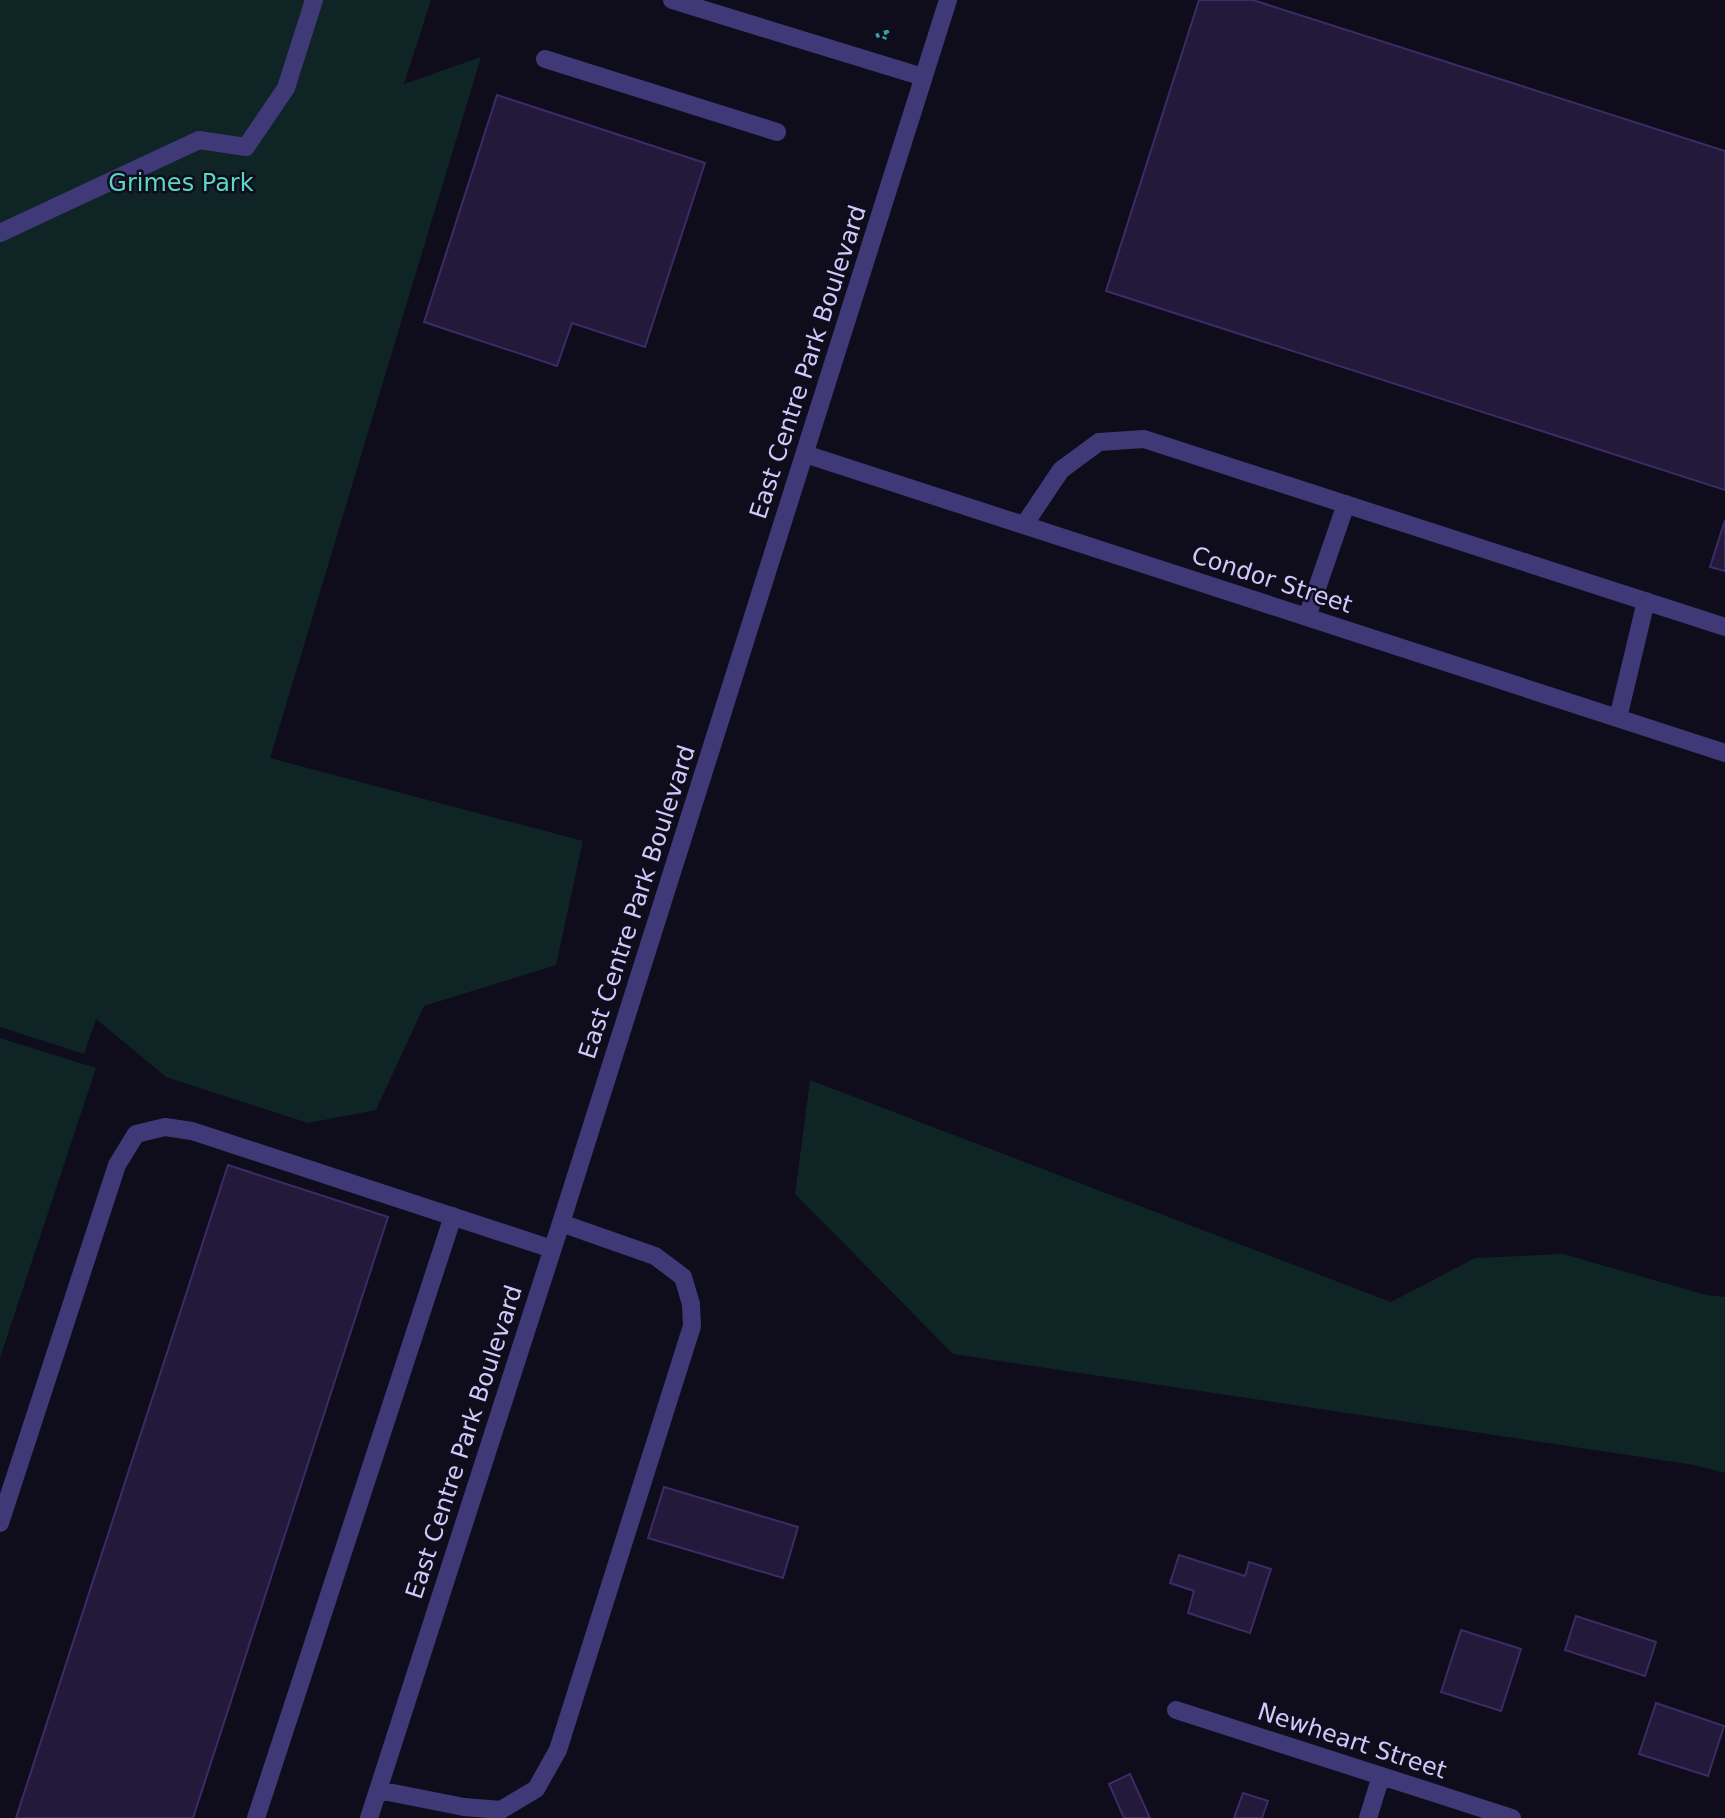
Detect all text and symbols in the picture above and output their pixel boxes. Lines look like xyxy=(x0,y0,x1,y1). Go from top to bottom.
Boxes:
park label: Grimes Park xyxy=(108,169,254,197)
street label: East Centre Park Boulevard xyxy=(744,202,872,522)
street label: Condor Street xyxy=(1188,541,1356,619)
street label: East Centre Park Boulevard xyxy=(573,742,701,1062)
street label: East Centre Park Boulevard xyxy=(400,1282,528,1602)
street label: Newheart Street xyxy=(1254,1697,1450,1785)

